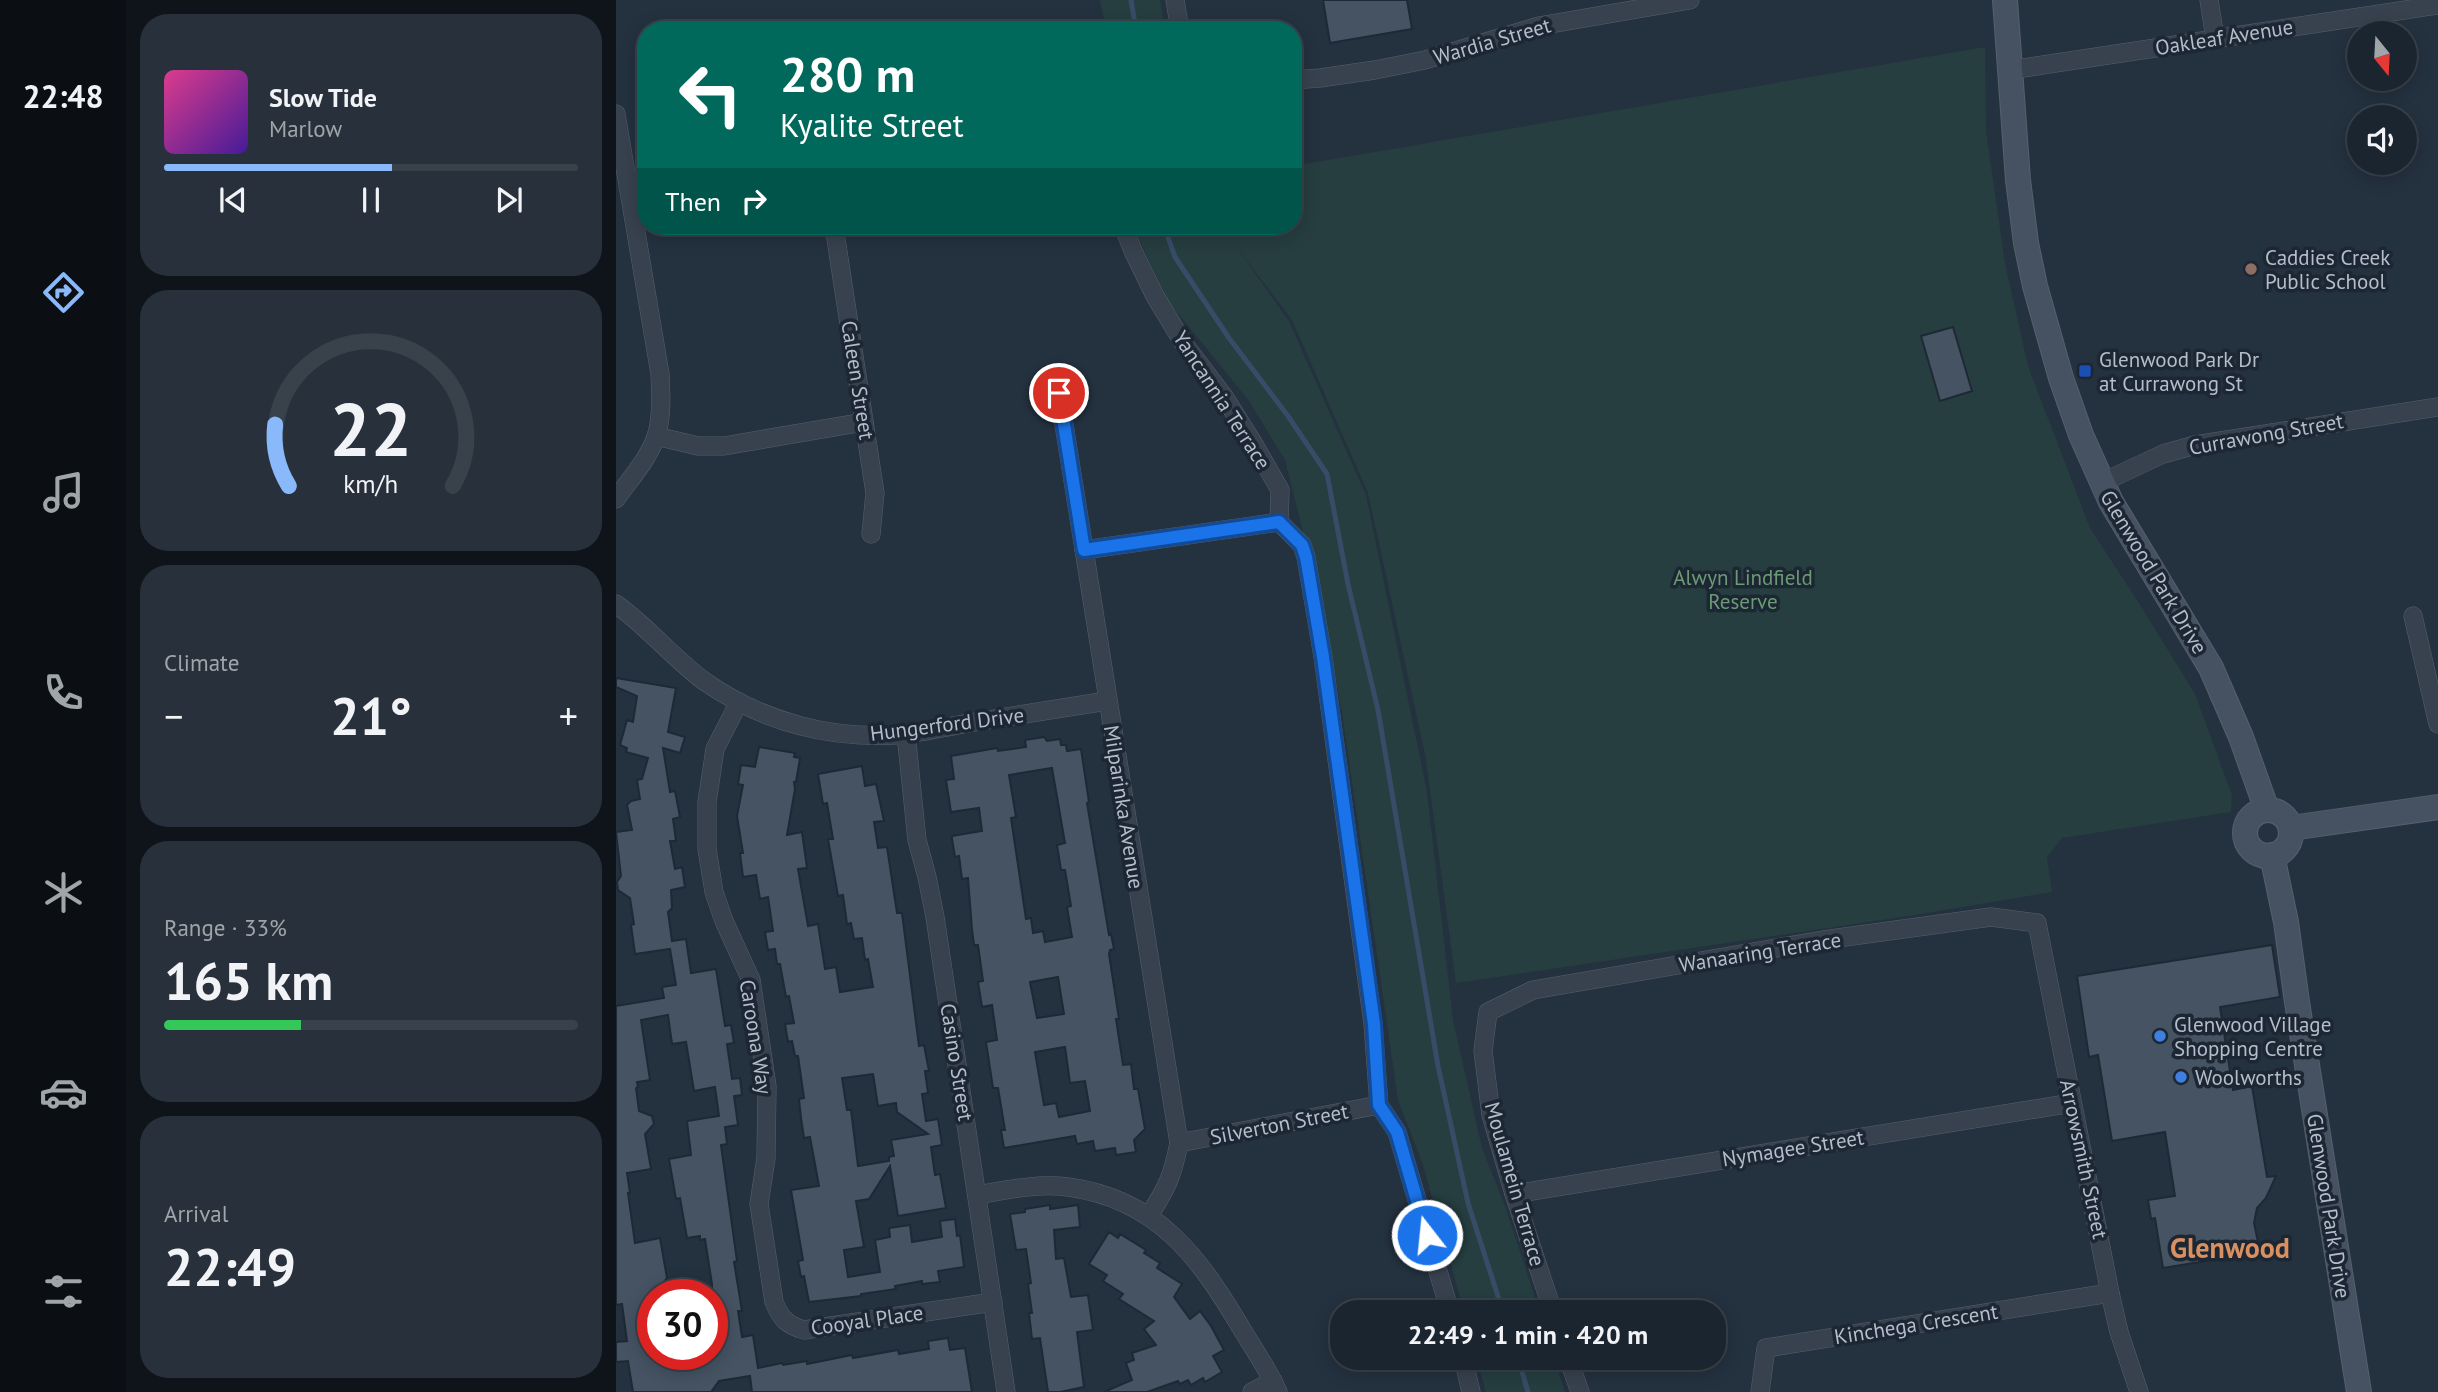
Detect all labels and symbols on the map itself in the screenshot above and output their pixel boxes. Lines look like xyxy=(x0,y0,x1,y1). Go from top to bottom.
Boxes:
street label: Wardia Street xyxy=(1430,11,1554,71)
street label: Oakleaf Avenue xyxy=(2153,13,2295,61)
north arrow xyxy=(2347,21,2417,91)
place label: Caddies Creek Public School xyxy=(2265,244,2390,295)
marker: Caddies Creek Public School xyxy=(2243,261,2259,277)
street label: Caleen Street xyxy=(835,319,881,441)
street label: Yancannia Terrace xyxy=(1167,326,1277,474)
place label: Glenwood Park Dr at Currawong St xyxy=(2099,346,2259,397)
pin xyxy=(1029,363,1089,423)
marker: Glenwood Park Dr at Currawong St xyxy=(2077,363,2093,379)
street label: Currawong Street xyxy=(2187,407,2345,461)
street label: Glenwood Park Drive xyxy=(2094,485,2214,659)
park label: Alwyn Lindfield Reserve xyxy=(1673,564,1813,615)
street label: Hungerford Drive xyxy=(869,701,1025,747)
street label: Milparinka Avenue xyxy=(1098,723,1150,891)
street label: Wanaaring Terrace xyxy=(1677,926,1843,978)
street label: Caroona Way xyxy=(734,978,778,1096)
street label: Casino Street xyxy=(934,1001,980,1123)
place label: Glenwood Village Shopping Centre xyxy=(2174,1011,2331,1062)
marker: Glenwood Village Shopping Centre xyxy=(2152,1028,2168,1044)
place label: Woolworths xyxy=(2195,1064,2302,1091)
marker: Woolworths xyxy=(2173,1069,2189,1085)
street label: Arrowsmith Street xyxy=(2054,1077,2114,1241)
street label: Silverton Street xyxy=(1208,1097,1350,1151)
street label: Moulamein Terrace xyxy=(1479,1099,1551,1269)
street label: Glenwood Park Drive xyxy=(2301,1112,2357,1300)
street label: Nymagee Street xyxy=(1720,1123,1866,1173)
position arrow xyxy=(1390,1198,1464,1272)
district label: Glenwood xyxy=(2170,1229,2290,1266)
speed limit sign: 30 xyxy=(637,1279,728,1370)
street label: Kinchega Crescent xyxy=(1832,1298,2000,1350)
street label: Cooyal Place xyxy=(809,1299,925,1341)

